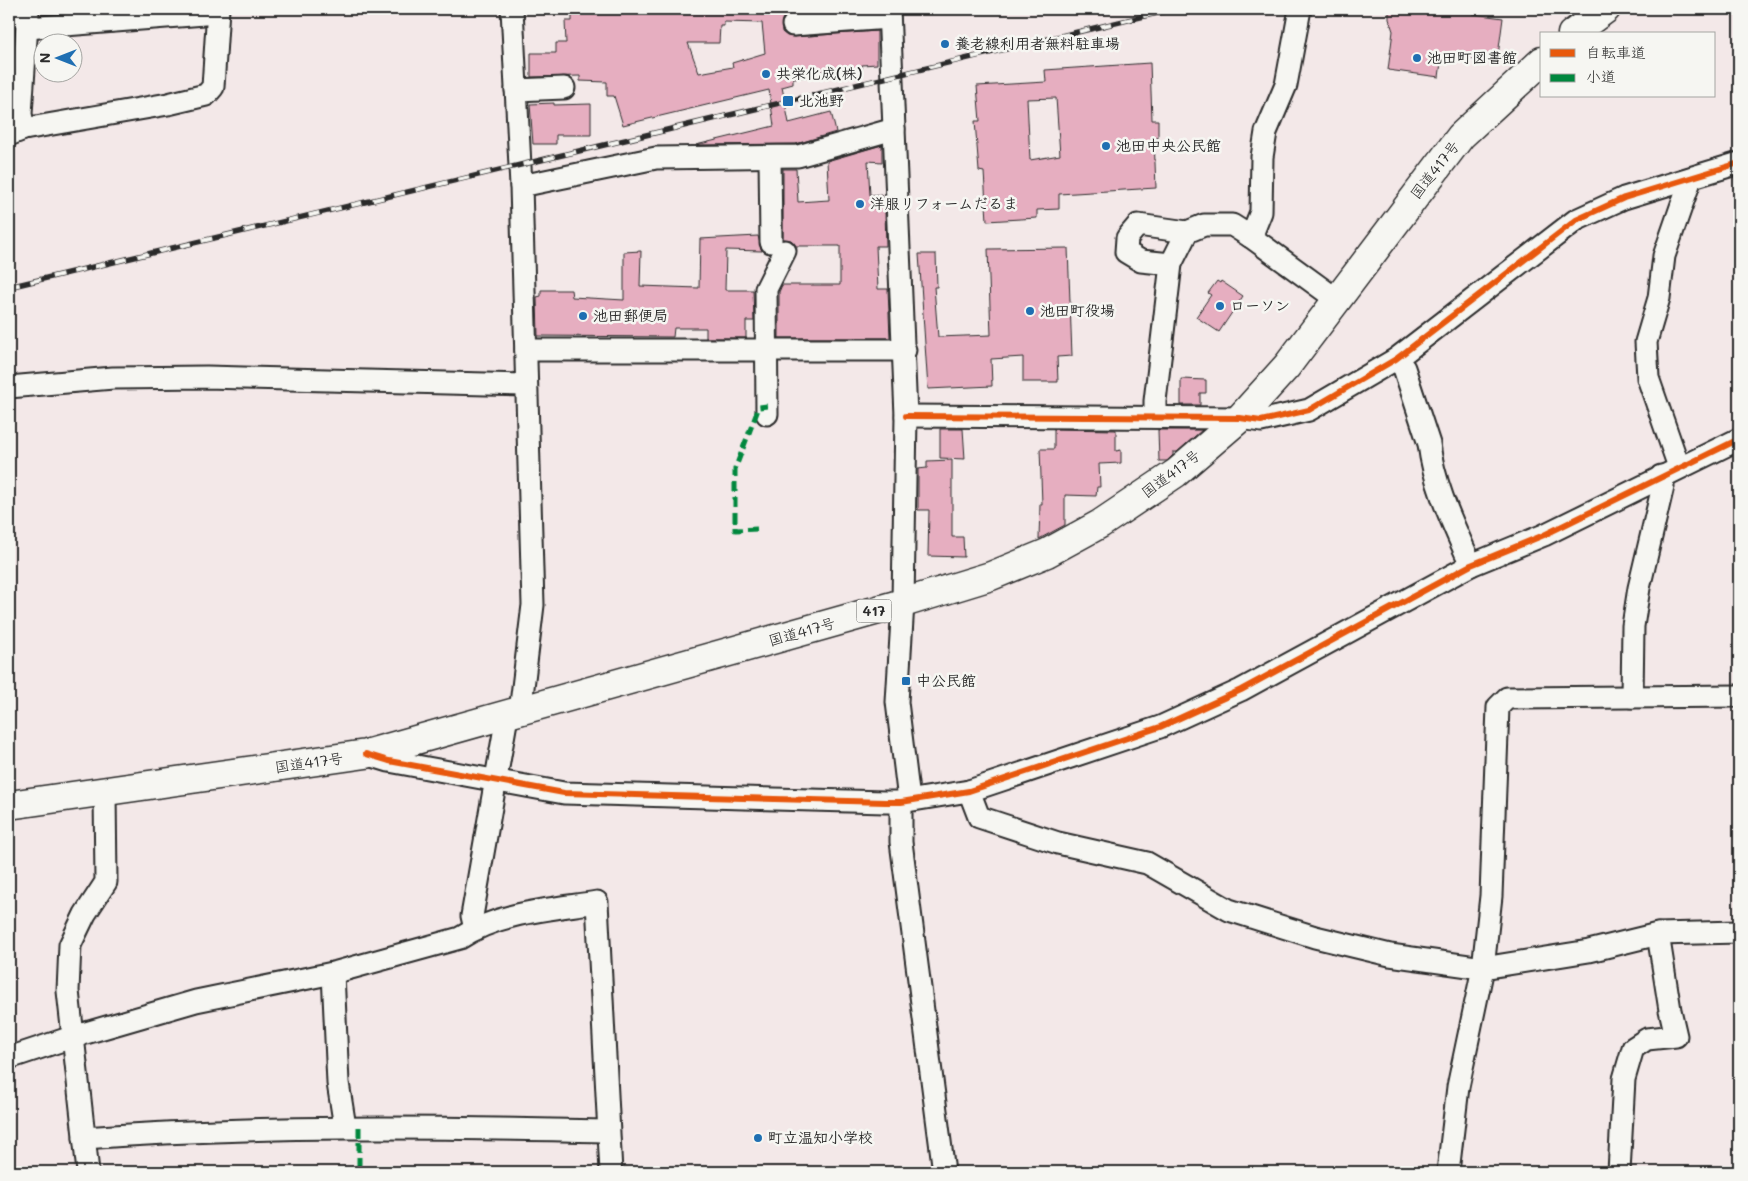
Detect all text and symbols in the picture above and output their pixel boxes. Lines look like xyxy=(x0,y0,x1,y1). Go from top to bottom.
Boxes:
north arrow xyxy=(32,32,82,82)
legend xyxy=(1540,32,1716,98)
place label: 養老線利用者無料駐車場 xyxy=(955,33,1120,53)
marker: 養老線利用者無料駐車場 xyxy=(939,38,951,50)
text: 自転車道 xyxy=(1586,42,1646,62)
place label: 池田町図書館 xyxy=(1427,47,1517,67)
marker: 池田町図書館 xyxy=(1411,52,1423,64)
text: N xyxy=(35,53,54,63)
place label: 共栄化成(株) xyxy=(776,63,862,83)
text: 小道 xyxy=(1586,66,1616,86)
marker: 共栄化成(株) xyxy=(760,68,772,80)
place label: 北池野 xyxy=(799,90,844,110)
marker: 北池野 xyxy=(781,94,795,108)
place label: 池田中央公民館 xyxy=(1116,135,1221,155)
street label: 国道417号 xyxy=(1405,136,1463,203)
marker: 池田中央公民館 xyxy=(1100,140,1112,152)
place label: 洋服リフォームだるま xyxy=(870,193,1018,213)
marker: 洋服リフォームだるま xyxy=(854,198,866,210)
place label: ローソン xyxy=(1230,295,1290,315)
place label: 池田町役場 xyxy=(1040,300,1115,320)
marker: ローソン xyxy=(1214,300,1226,312)
place label: 池田郵便局 xyxy=(593,305,668,325)
marker: 池田町役場 xyxy=(1024,305,1036,317)
marker: 池田郵便局 xyxy=(577,310,589,322)
street label: 国道417号 xyxy=(1137,444,1204,502)
road number: 417 xyxy=(856,600,892,622)
street label: 国道417号 xyxy=(766,612,838,650)
place label: 中公民館 xyxy=(916,670,976,690)
marker: 中公民館 xyxy=(900,675,912,687)
street label: 国道417号 xyxy=(273,747,344,777)
place label: 町立温知小学校 xyxy=(768,1127,873,1147)
marker: 町立温知小学校 xyxy=(752,1132,764,1144)

